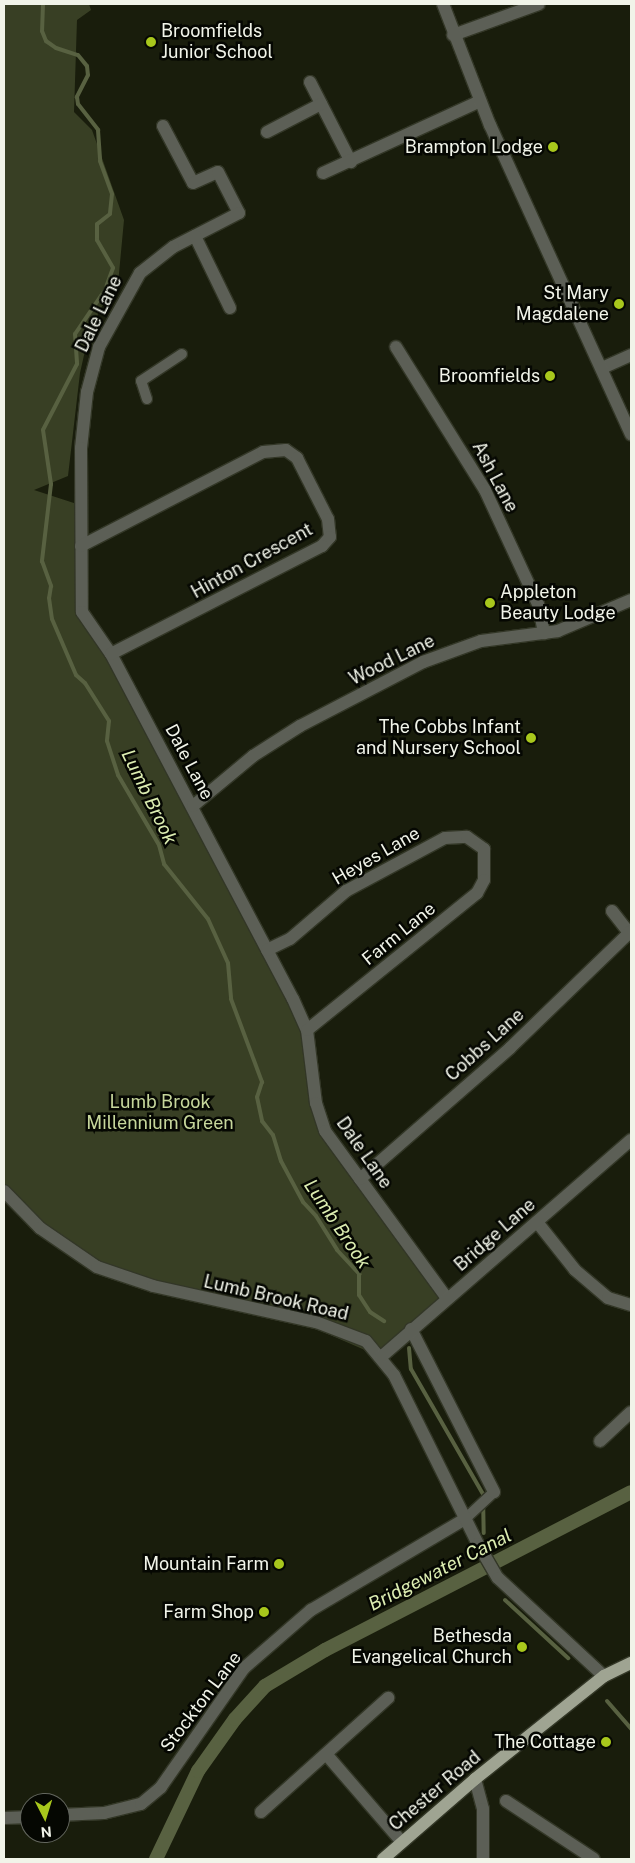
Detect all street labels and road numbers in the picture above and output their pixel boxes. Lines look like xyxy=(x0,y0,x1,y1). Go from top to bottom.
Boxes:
street label: Dale Lane xyxy=(71,272,127,356)
street label: Ash Lane xyxy=(467,438,523,516)
street label: Hinton Crescent xyxy=(188,519,316,603)
street label: Wood Lane xyxy=(346,630,438,690)
street label: Dale Lane xyxy=(160,720,218,804)
street label: Heyes Lane xyxy=(328,822,424,890)
street label: Farm Lane xyxy=(358,898,440,970)
street label: Cobbs Lane xyxy=(441,1004,529,1086)
street label: Dale Lane xyxy=(331,1113,397,1193)
street label: Bridge Lane xyxy=(450,1194,540,1276)
street label: Lumb Brook Road xyxy=(201,1271,351,1325)
street label: Stockton Lane xyxy=(156,1647,246,1757)
street label: Chester Road xyxy=(385,1746,485,1836)

